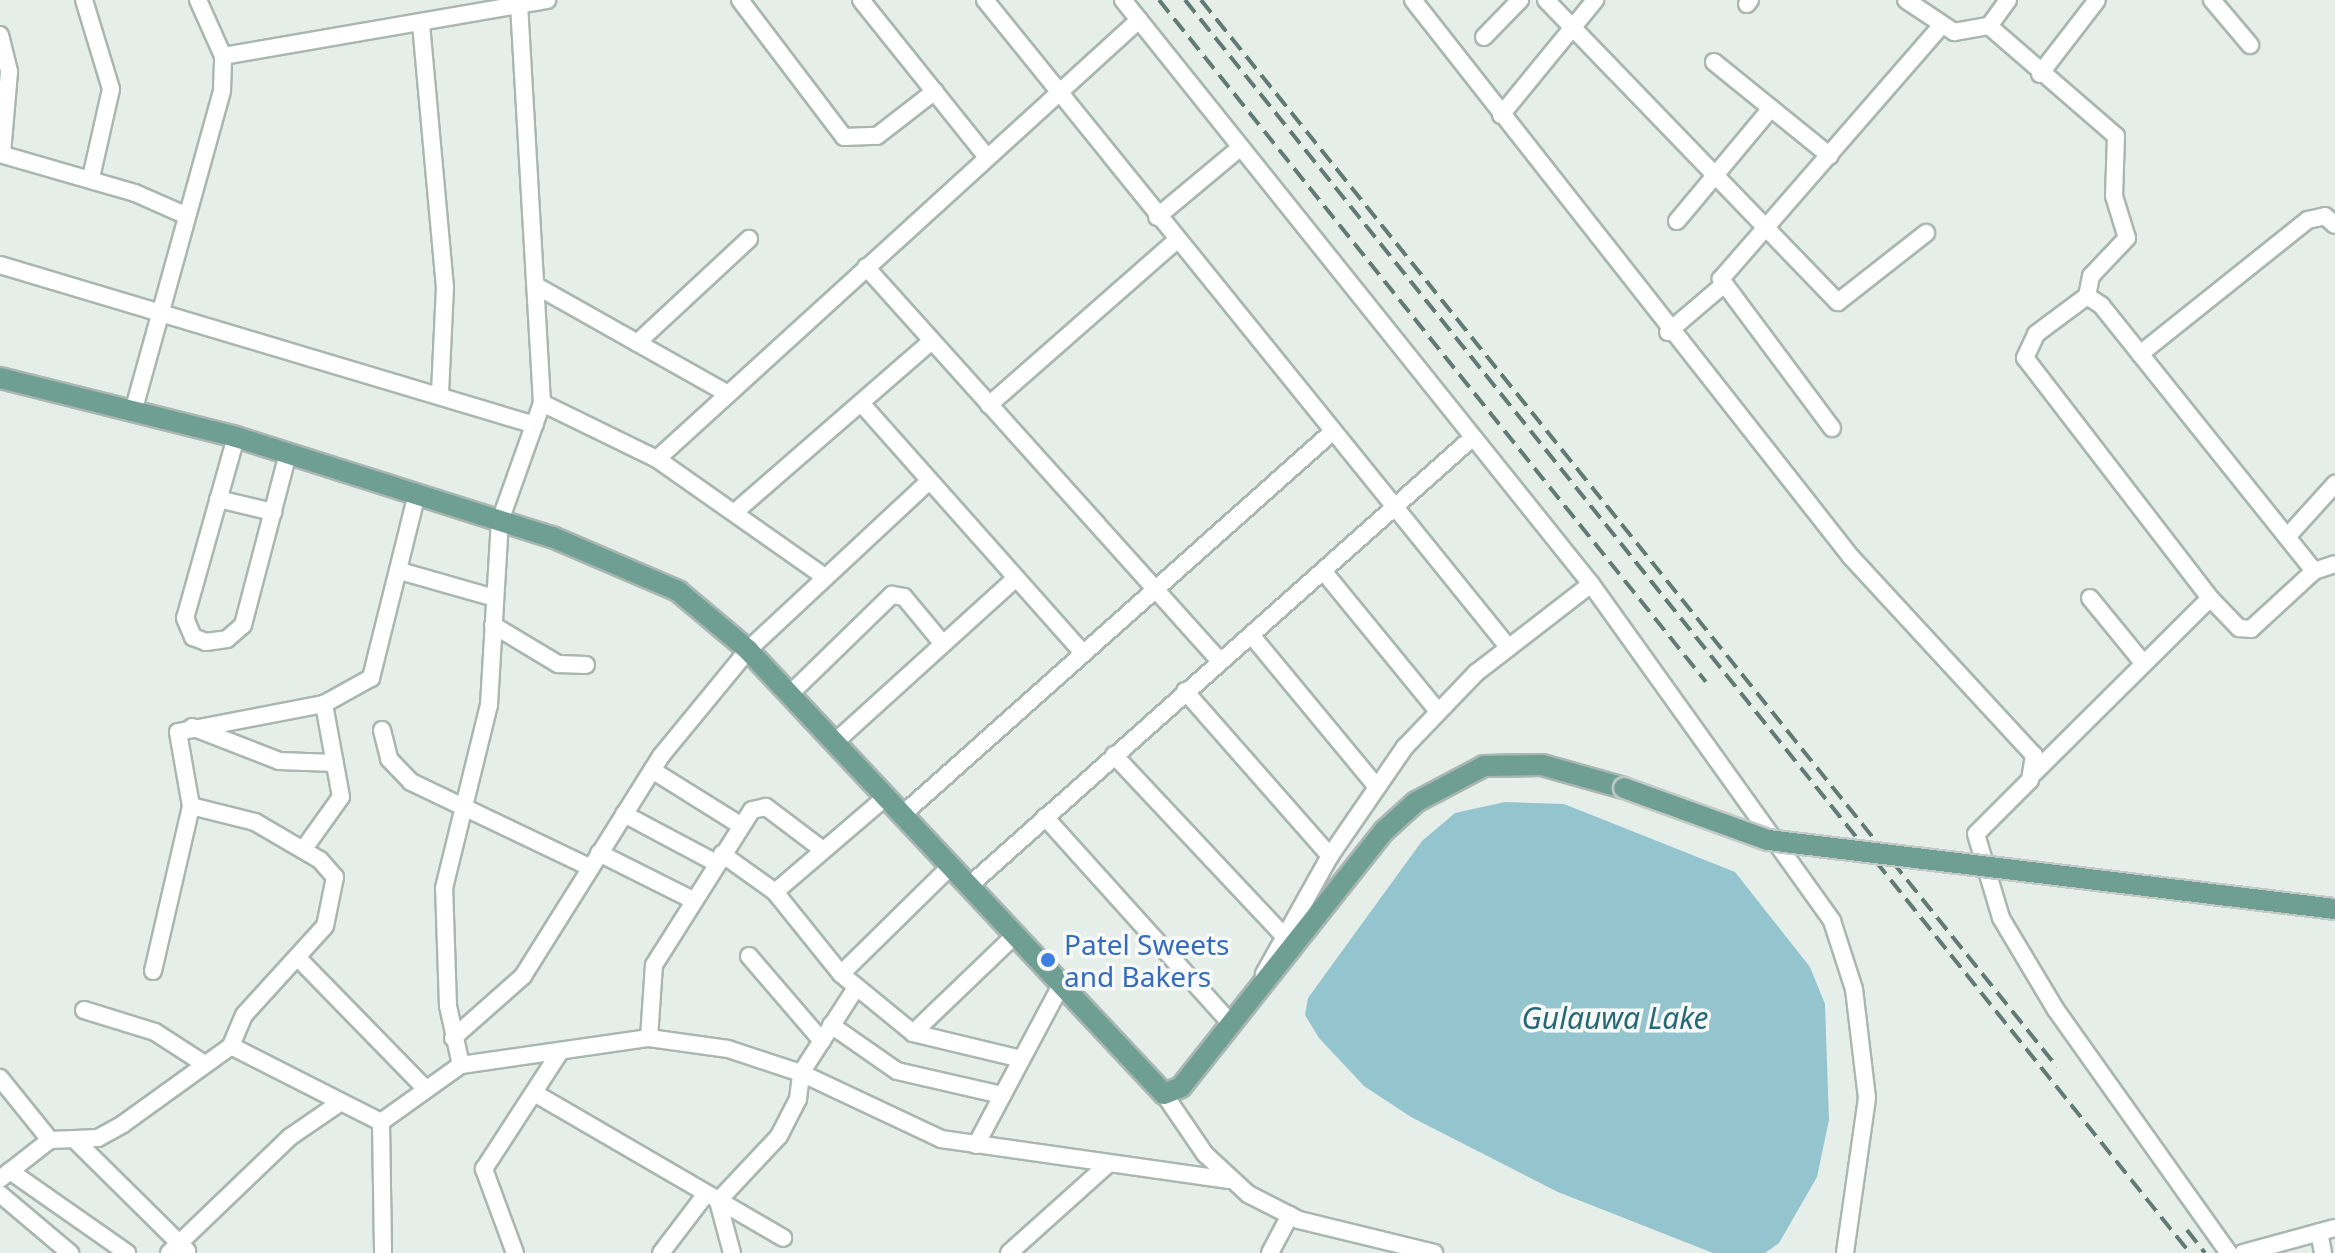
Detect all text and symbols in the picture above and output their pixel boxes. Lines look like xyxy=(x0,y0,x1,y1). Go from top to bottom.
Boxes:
place label: Patel Sweets and Bakers xyxy=(1064,927,1230,993)
marker: Patel Sweets and Bakers xyxy=(1039,951,1057,969)
water label: Gulauwa Lake xyxy=(1522,1000,1708,1036)

